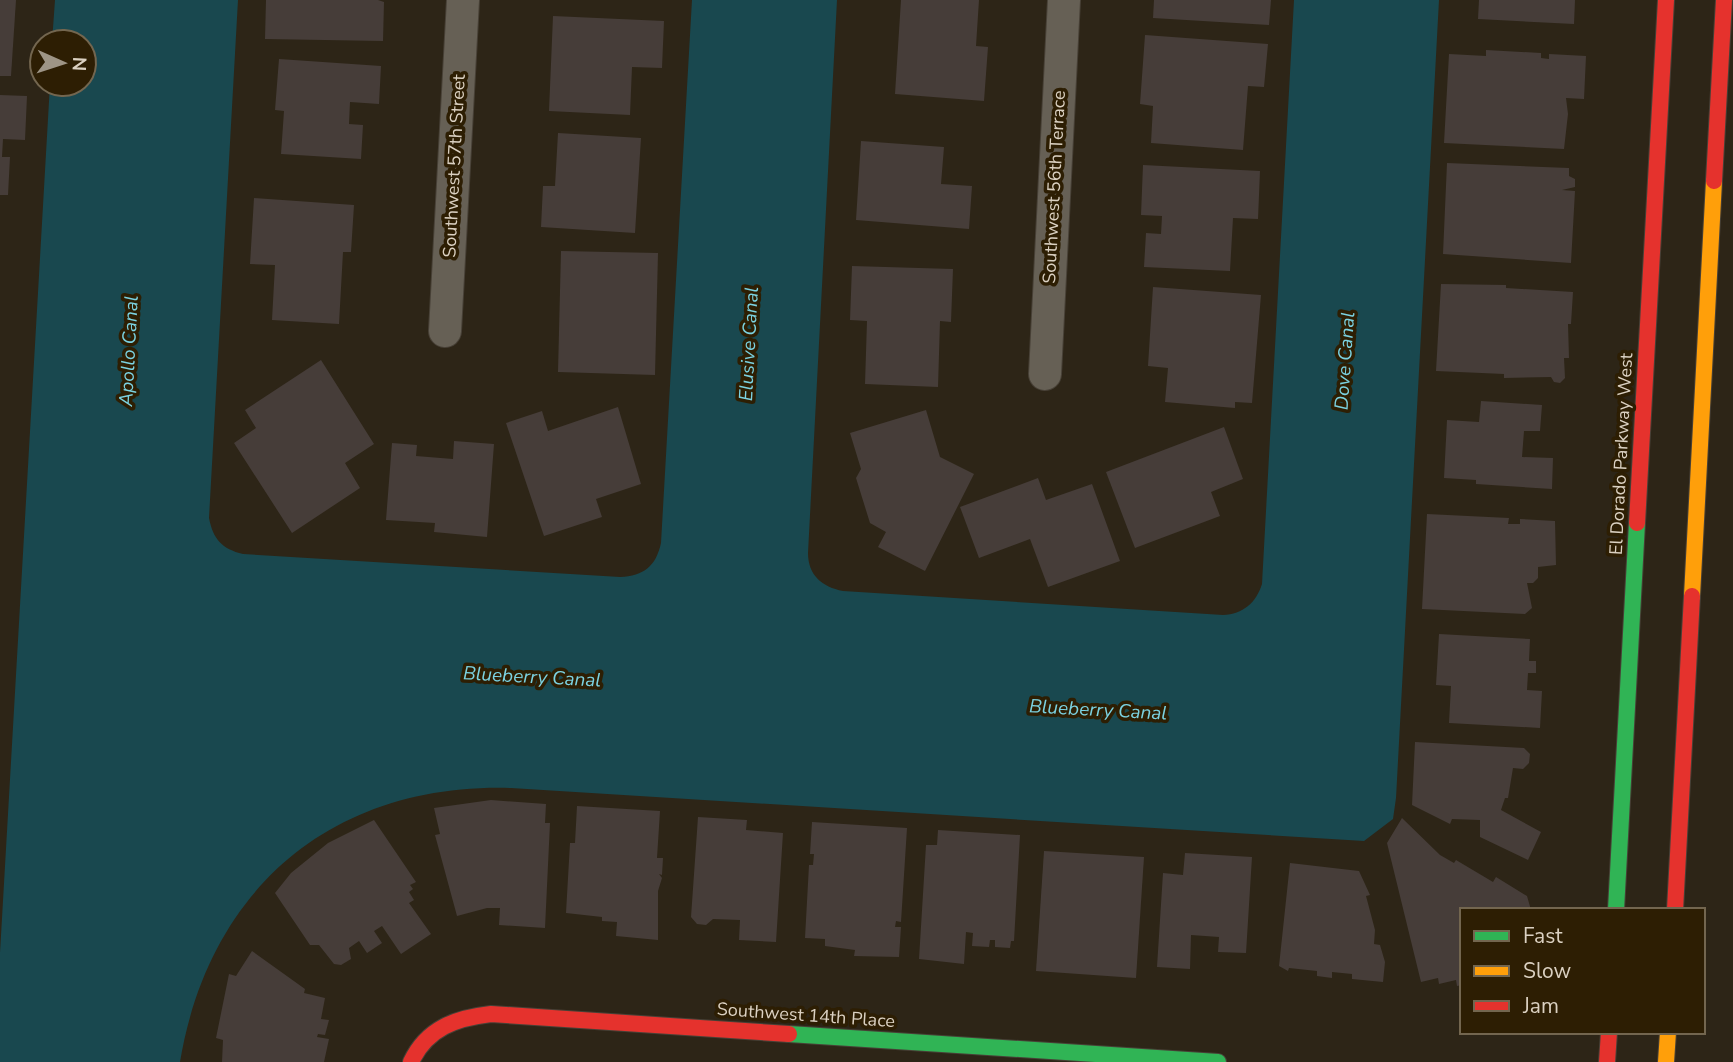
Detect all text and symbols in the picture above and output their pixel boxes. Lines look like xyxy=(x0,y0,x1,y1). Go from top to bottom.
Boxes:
north arrow xyxy=(28,28,98,98)
text: N xyxy=(66,56,92,72)
street label: Southwest 57th Street xyxy=(437,73,471,258)
street label: Southwest 56th Terrace xyxy=(1037,90,1071,284)
water label: Elusive Canal xyxy=(733,286,765,402)
water label: Apollo Canal xyxy=(113,295,145,408)
water label: Dove Canal xyxy=(1329,311,1361,411)
street label: El Dorado Parkway West xyxy=(1604,352,1638,555)
water label: Blueberry Canal xyxy=(462,660,602,694)
water label: Blueberry Canal xyxy=(1028,693,1168,727)
legend xyxy=(1460,908,1705,1034)
text: Fast xyxy=(1523,922,1563,950)
text: Slow xyxy=(1523,957,1572,985)
text: Jam xyxy=(1522,992,1559,1020)
street label: Southwest 14th Place xyxy=(716,997,896,1033)

